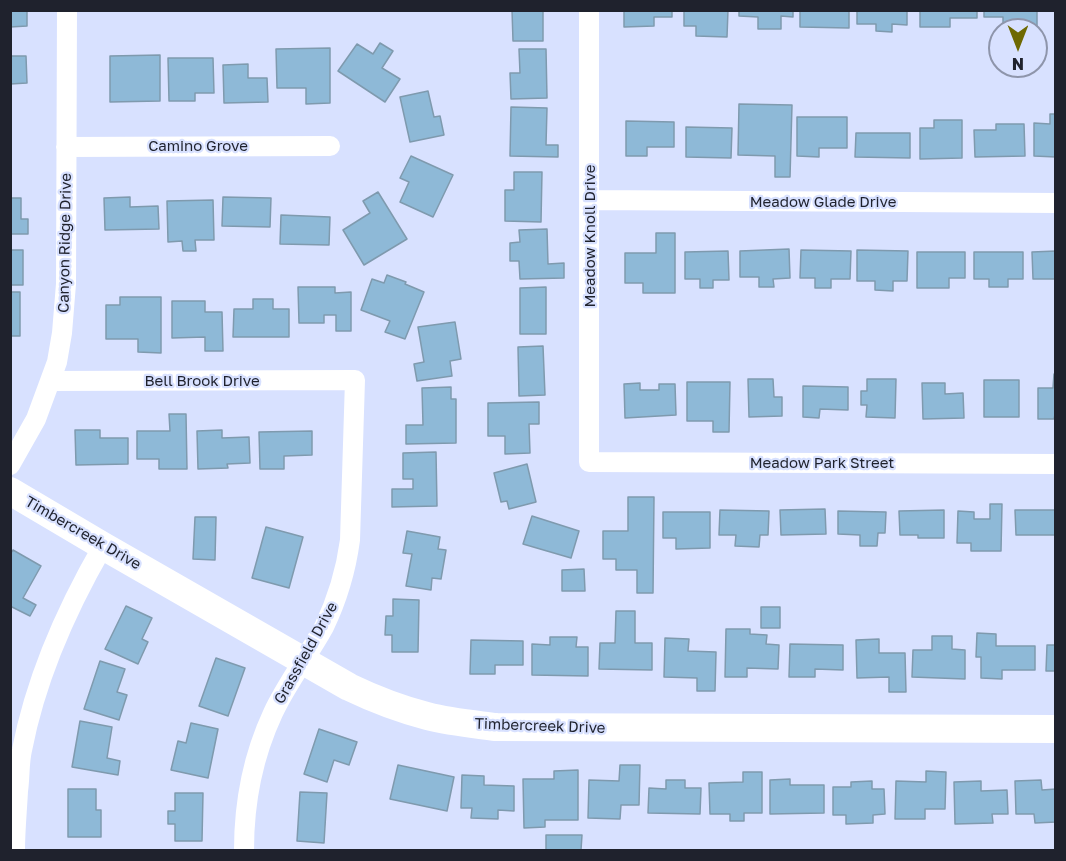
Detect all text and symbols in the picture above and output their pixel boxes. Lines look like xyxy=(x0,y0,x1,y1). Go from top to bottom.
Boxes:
north arrow xyxy=(988,18,1048,78)
text: N xyxy=(1012,54,1024,74)
street label: Camino Grove xyxy=(148,137,248,155)
street label: Meadow Knoll Drive xyxy=(581,164,599,308)
street label: Canyon Ridge Drive xyxy=(55,173,75,313)
street label: Meadow Glade Drive xyxy=(750,193,896,211)
street label: Bell Brook Drive xyxy=(144,372,260,390)
street label: Meadow Park Street xyxy=(750,454,894,472)
street label: Timbercreek Drive xyxy=(22,492,144,574)
street label: Grassfield Drive xyxy=(271,599,341,707)
street label: Timbercreek Drive xyxy=(474,715,606,737)

